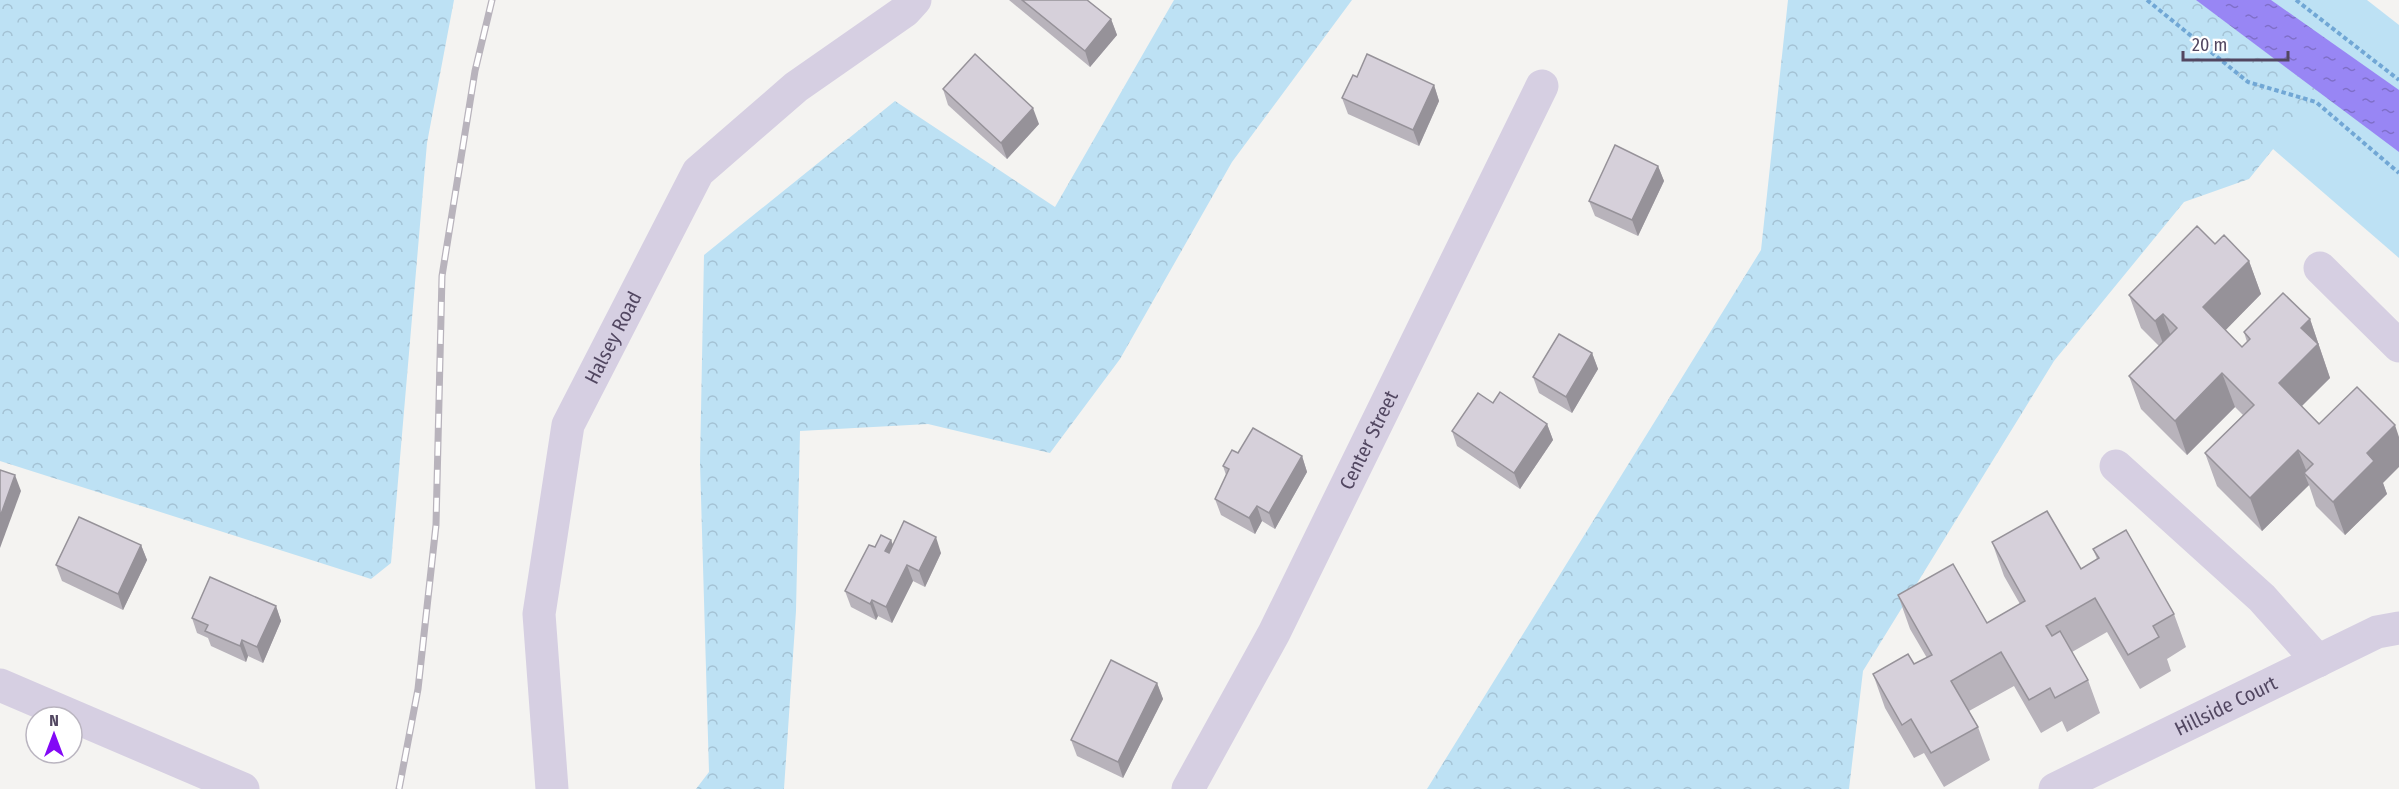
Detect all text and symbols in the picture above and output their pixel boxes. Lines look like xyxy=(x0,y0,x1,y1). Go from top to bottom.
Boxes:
scale bar xyxy=(2183,24,2288,62)
text: 20 m xyxy=(2192,34,2227,56)
street label: Halsey Road xyxy=(579,287,647,388)
street label: Center Street xyxy=(1334,386,1403,493)
street label: Hillside Court xyxy=(2171,670,2281,741)
north arrow xyxy=(24,705,84,765)
text: N xyxy=(49,711,59,730)

